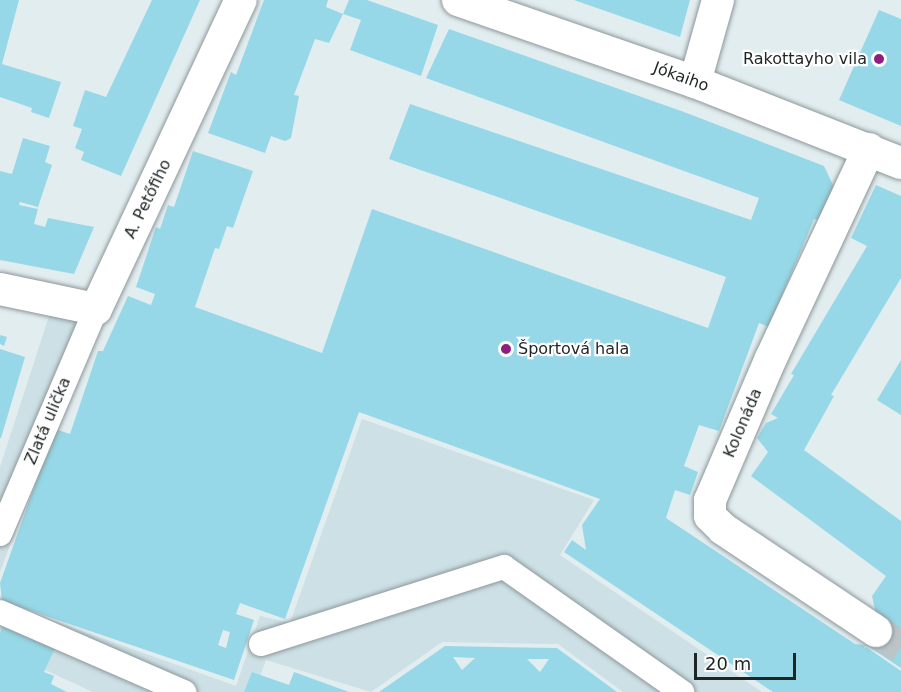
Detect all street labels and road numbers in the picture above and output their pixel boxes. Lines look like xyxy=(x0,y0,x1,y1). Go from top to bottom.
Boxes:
street label: Jókaiho xyxy=(651,58,711,96)
street label: A. Petőfiho xyxy=(121,156,175,242)
street label: Zlatá ulička xyxy=(21,374,75,468)
street label: Kolonáda xyxy=(720,385,766,461)

